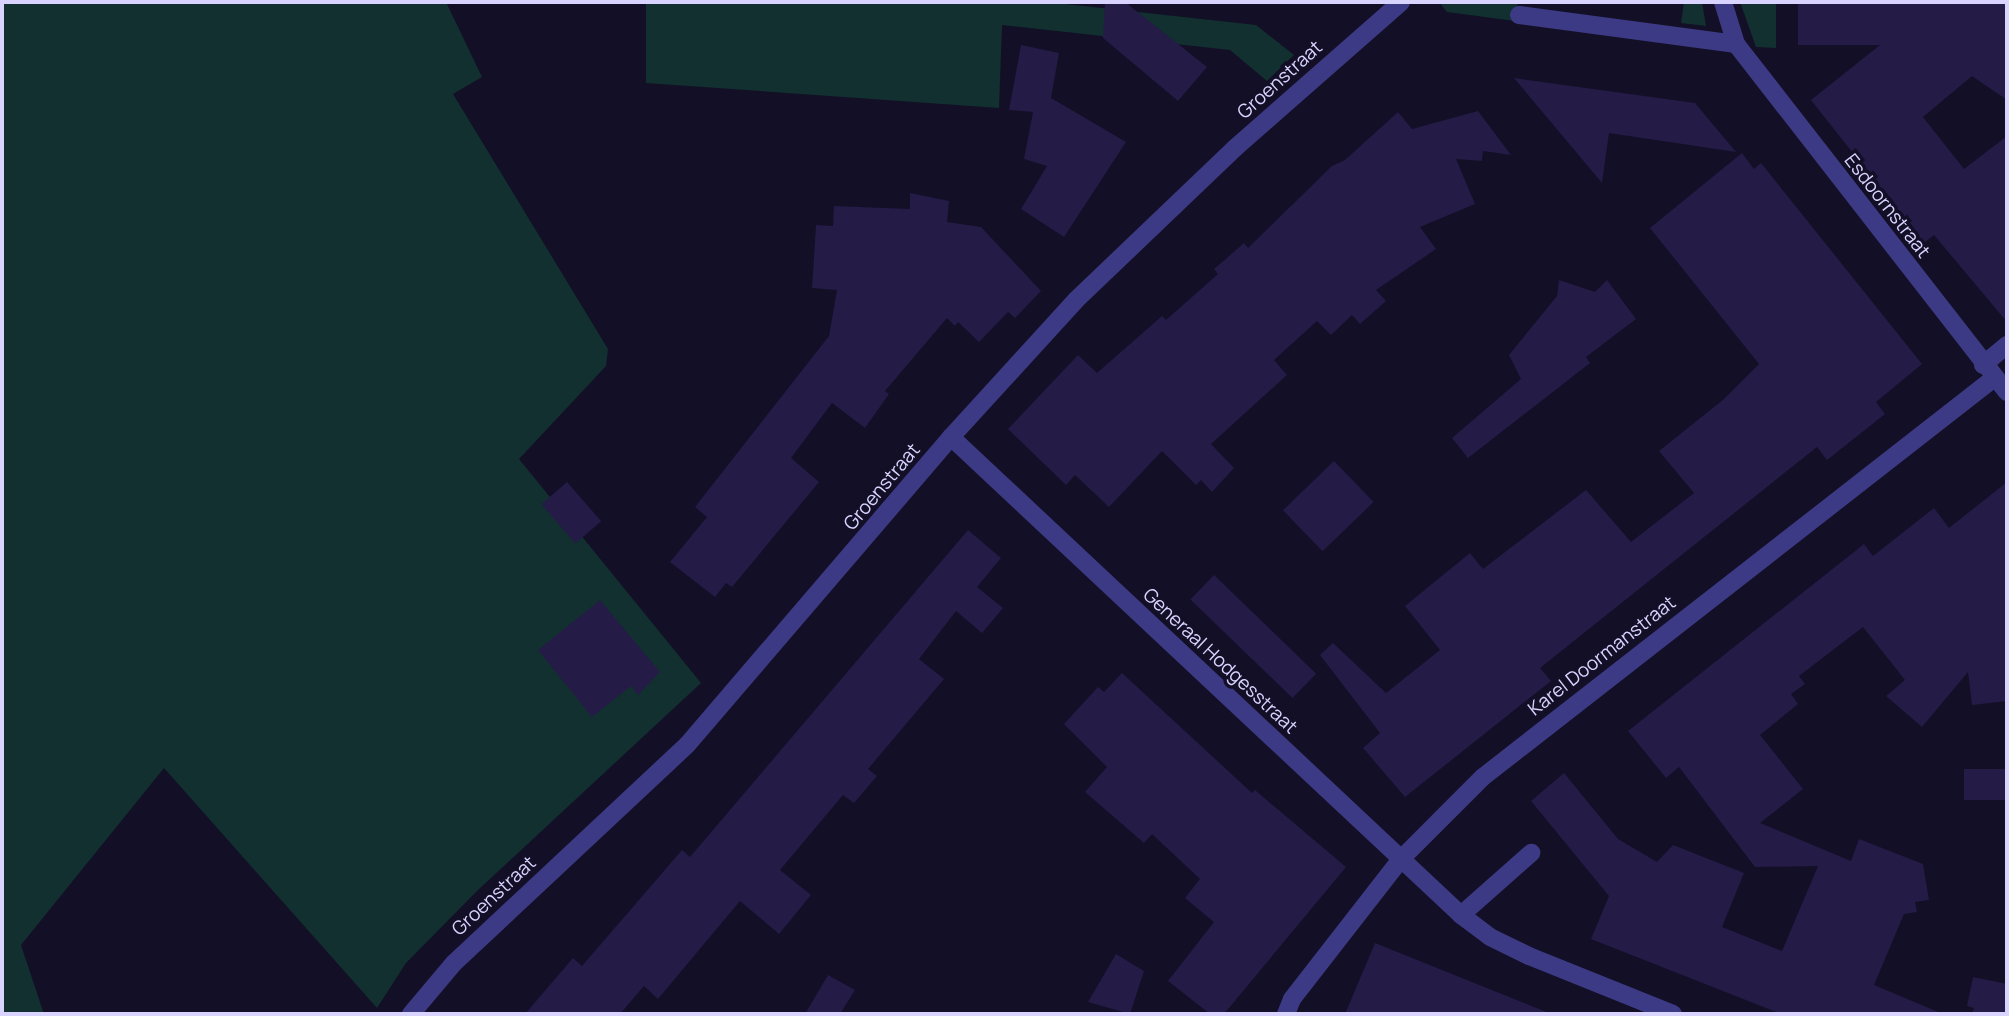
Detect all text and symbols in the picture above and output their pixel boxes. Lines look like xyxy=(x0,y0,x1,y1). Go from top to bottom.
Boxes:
street label: Groenstraat xyxy=(1233,36,1327,124)
street label: Esdoornstraat xyxy=(1839,150,1935,262)
street label: Groenstraat xyxy=(839,439,925,535)
street label: Generaal Hodgesstraat xyxy=(1138,583,1302,739)
street label: Karel Doormanstraat xyxy=(1524,591,1680,721)
street label: Groenstraat xyxy=(447,851,541,941)

